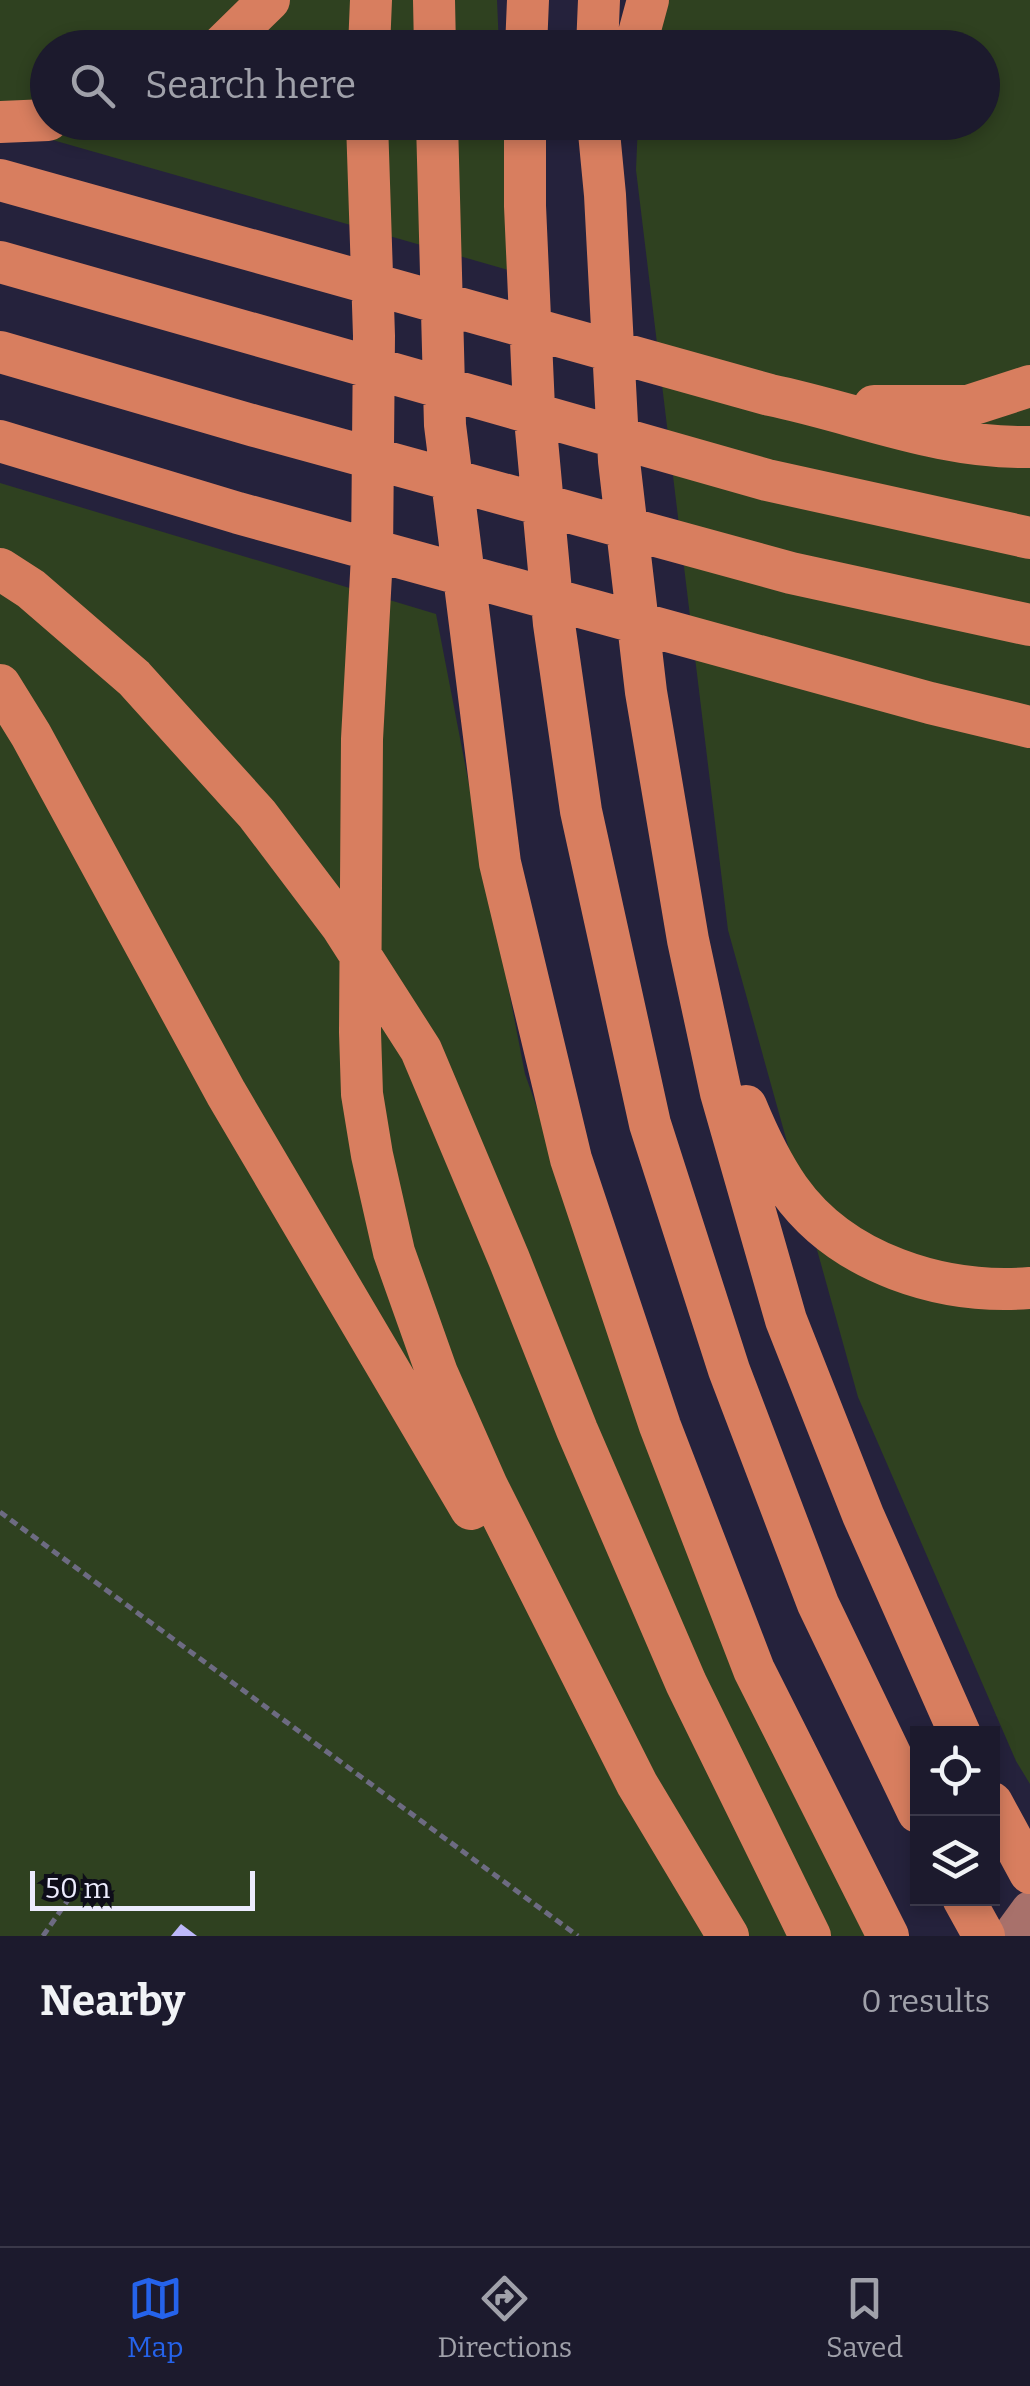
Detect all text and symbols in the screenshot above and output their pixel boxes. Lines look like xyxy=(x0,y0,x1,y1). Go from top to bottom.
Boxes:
search box xyxy=(30,30,1000,140)
icon: search xyxy=(65,58,120,113)
text: Search here xyxy=(145,62,356,108)
map controls xyxy=(910,1726,1000,1906)
button: locate xyxy=(910,1726,1000,1816)
button: layers xyxy=(910,1816,1000,1906)
scale bar xyxy=(30,1866,255,1910)
text: 50 m xyxy=(45,1872,110,1905)
text: Nearby xyxy=(40,1976,185,2026)
text: 0 results xyxy=(861,1982,990,2020)
tab: Map xyxy=(127,2271,183,2364)
tab: Directions xyxy=(437,2271,572,2364)
tab: Saved xyxy=(826,2271,903,2364)

